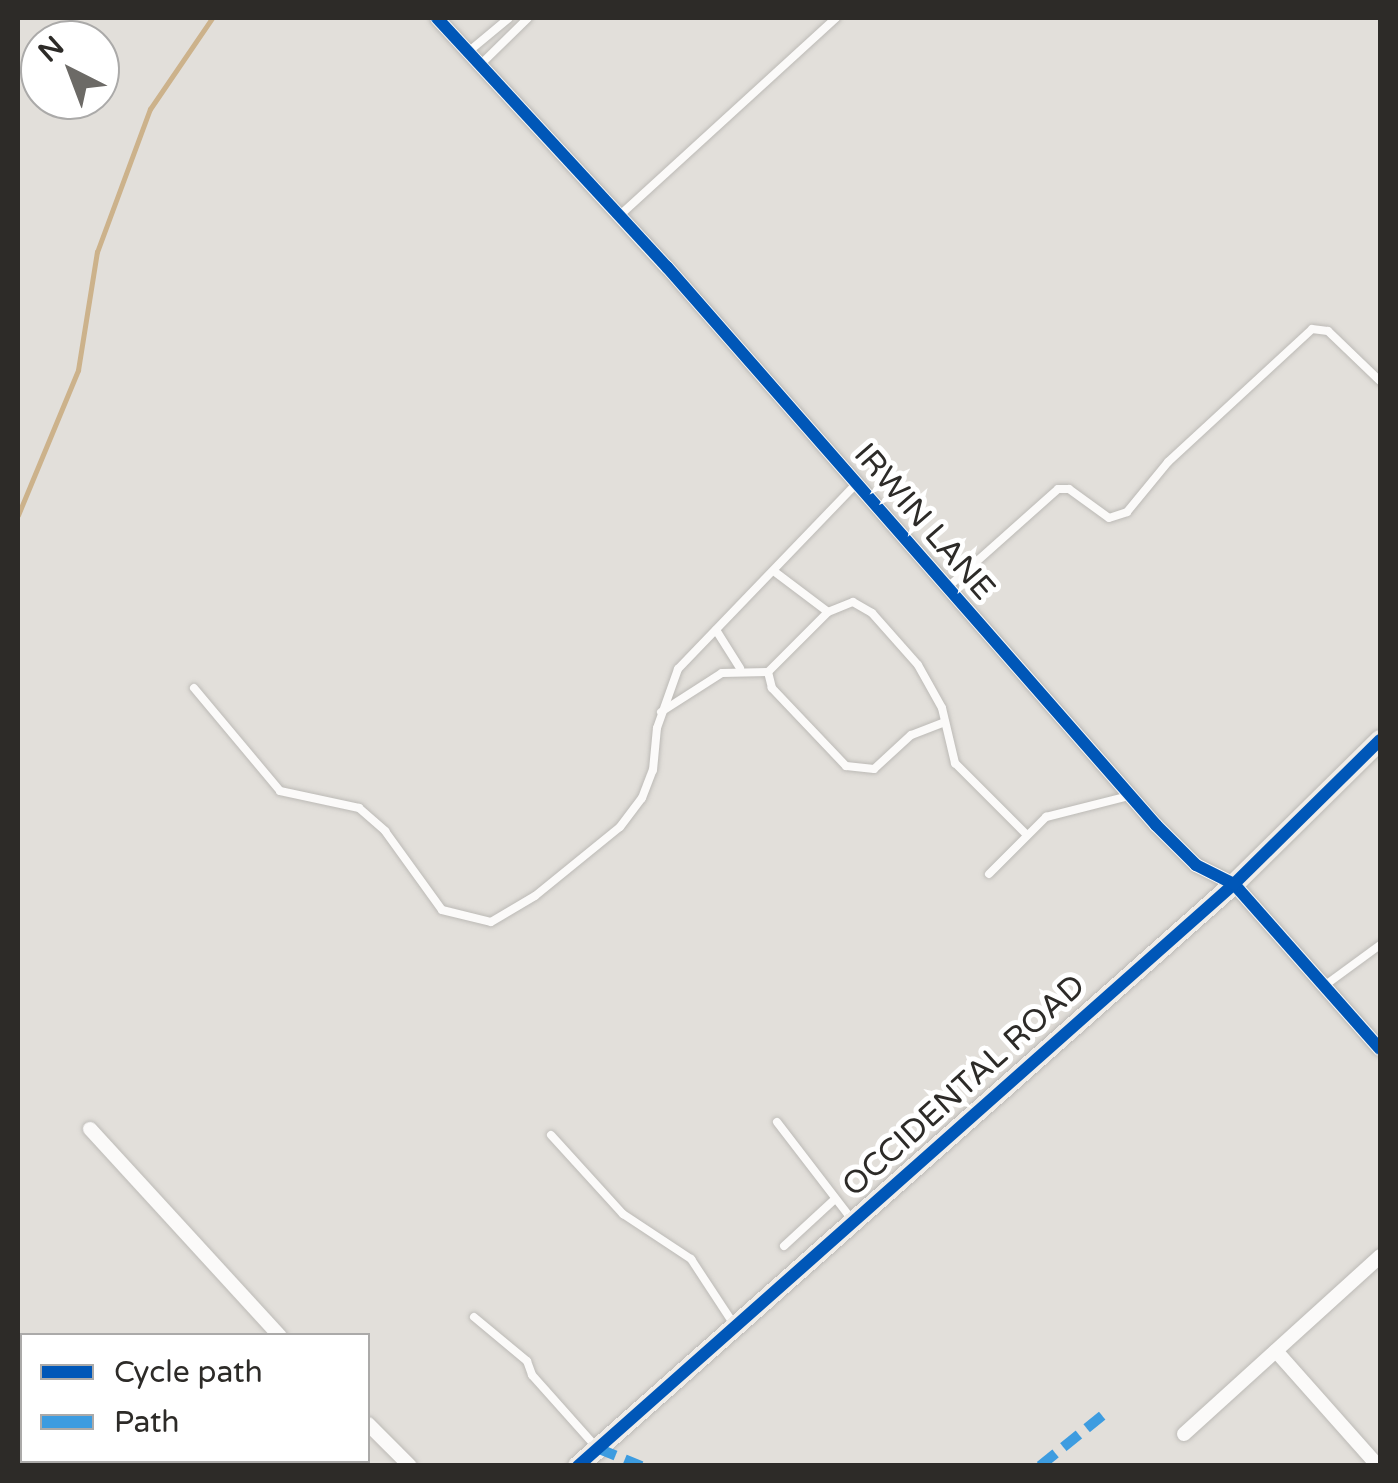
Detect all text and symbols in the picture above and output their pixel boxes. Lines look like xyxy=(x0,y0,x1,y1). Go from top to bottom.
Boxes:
north arrow xyxy=(20,20,120,120)
text: N xyxy=(32,29,71,69)
street label: IRWIN LANE xyxy=(845,436,1003,608)
street label: OCCIDENTAL ROAD xyxy=(835,967,1093,1205)
legend xyxy=(20,1333,370,1463)
text: Cycle path xyxy=(114,1354,263,1391)
text: Path xyxy=(114,1404,180,1441)

